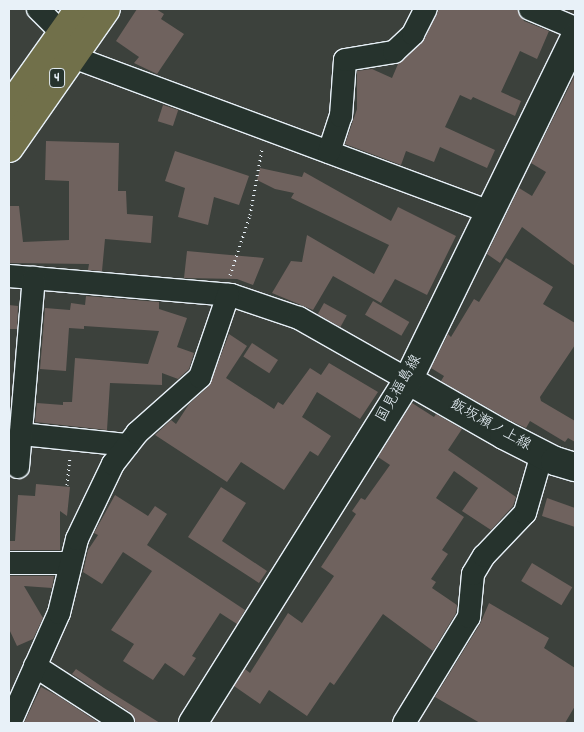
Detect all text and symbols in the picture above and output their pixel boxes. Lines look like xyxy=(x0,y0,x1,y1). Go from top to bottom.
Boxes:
road number: 4 xyxy=(48,66,66,90)
street label: 国見福島線 xyxy=(373,352,427,426)
street label: 飯坂瀬ノ上線 xyxy=(446,396,534,456)

